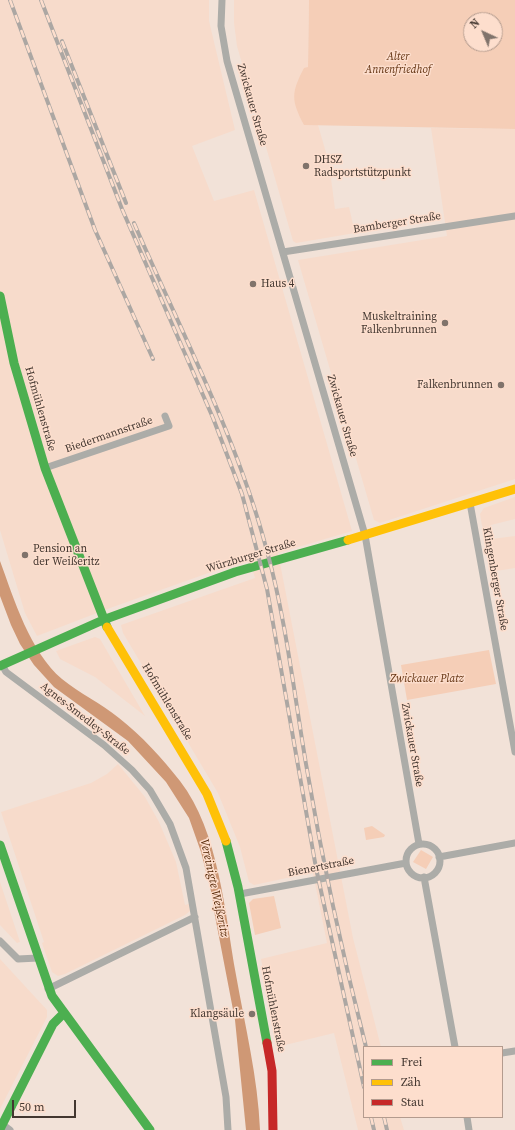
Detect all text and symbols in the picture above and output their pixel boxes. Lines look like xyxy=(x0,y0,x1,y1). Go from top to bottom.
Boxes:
north arrow xyxy=(463,12,503,52)
text: N xyxy=(467,16,483,32)
park label: Alter Annenfriedhof xyxy=(365,50,431,76)
street label: Zwickauer Straße xyxy=(234,62,270,148)
place label: DHSZ Radsportstützpunkt xyxy=(314,153,411,179)
marker: DHSZ Radsportstützpunkt xyxy=(301,161,311,171)
street label: Bamberger Straße xyxy=(352,210,442,236)
place label: Haus 4 xyxy=(261,277,294,291)
marker: Haus 4 xyxy=(248,279,258,289)
place label: Muskeltraining Falkenbrunnen xyxy=(361,310,437,336)
marker: Muskeltraining Falkenbrunnen xyxy=(440,318,450,328)
street label: Hofmühlenstraße xyxy=(22,365,58,453)
street label: Zwickauer Straße xyxy=(324,373,360,459)
place label: Falkenbrunnen xyxy=(417,378,493,392)
marker: Falkenbrunnen xyxy=(496,380,506,390)
street label: Biedermannstraße xyxy=(64,414,154,456)
street label: Klingenberger Straße xyxy=(479,526,511,632)
street label: Würzburger Straße xyxy=(205,536,297,576)
place label: Pension an der Weißeritz xyxy=(33,542,99,568)
marker: Pension an der Weißeritz xyxy=(20,550,30,560)
street label: Hofmühlenstraße xyxy=(139,661,195,743)
park label: Zwickauer Platz xyxy=(390,672,464,686)
street label: Agnes-Smedley-Straße xyxy=(38,680,132,758)
street label: Zwickauer Straße xyxy=(398,702,426,788)
water label: Vereinigte Weißeritz xyxy=(197,838,231,938)
street label: Bienertstraße xyxy=(287,854,355,880)
street label: Hofmühlenstraße xyxy=(258,965,288,1053)
place label: Klangsäule xyxy=(190,1007,244,1021)
marker: Klangsäule xyxy=(247,1009,257,1019)
legend xyxy=(363,1046,503,1118)
text: Frei xyxy=(401,1054,422,1070)
text: Zäh xyxy=(401,1074,421,1090)
scale bar xyxy=(14,1092,78,1118)
text: Stau xyxy=(401,1094,424,1110)
text: 50 m xyxy=(19,1099,45,1115)

